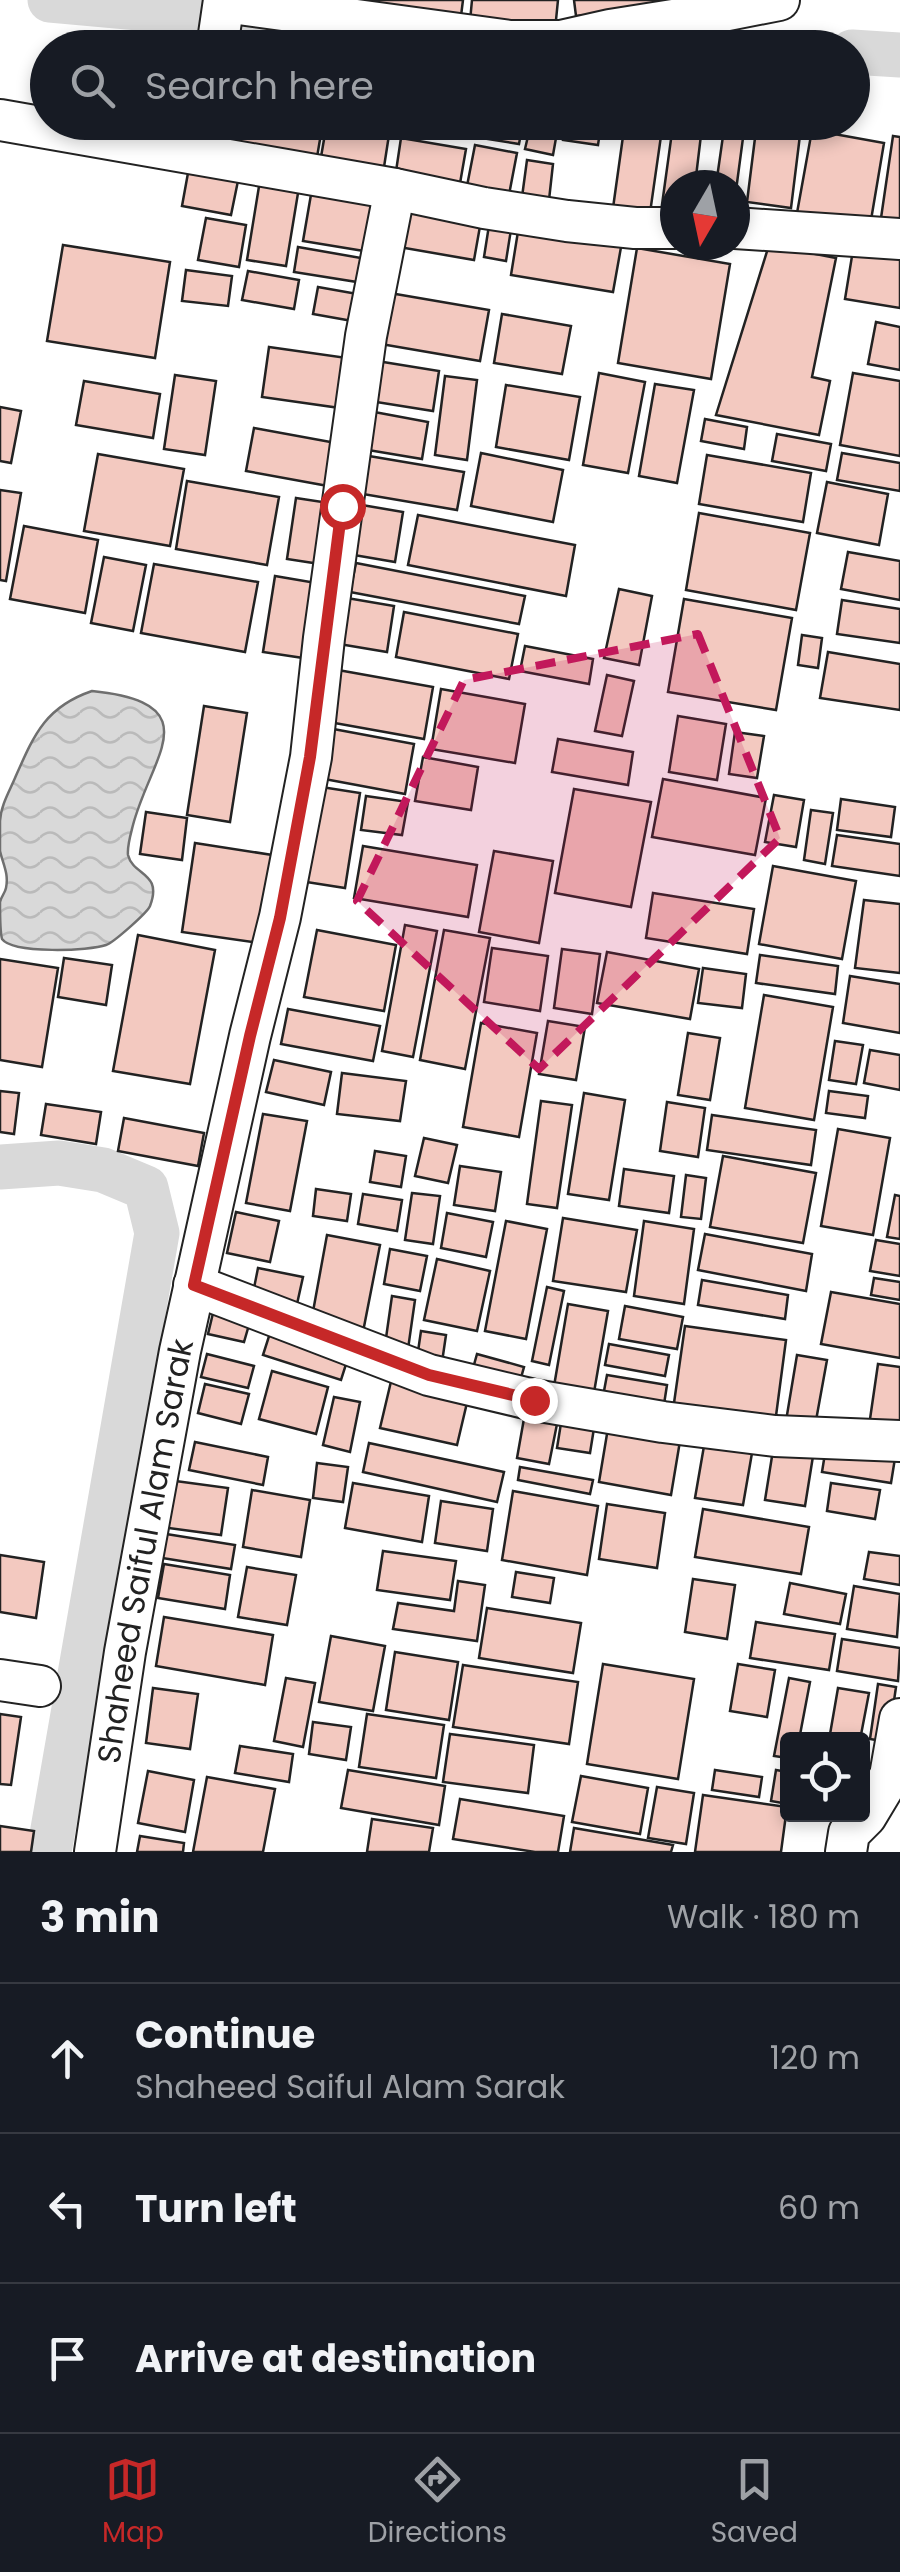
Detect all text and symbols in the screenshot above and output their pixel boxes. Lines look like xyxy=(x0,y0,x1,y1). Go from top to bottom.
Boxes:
search box xyxy=(30,30,870,140)
icon: search xyxy=(65,58,120,113)
text: Search here xyxy=(145,59,374,112)
north arrow xyxy=(660,170,750,260)
route start xyxy=(320,484,366,530)
street label: Shaheed Saiful Alam Sarak xyxy=(86,1334,204,1766)
route end xyxy=(512,1378,558,1424)
map controls xyxy=(780,1732,870,1822)
button: locate xyxy=(780,1732,870,1822)
text: 3 min xyxy=(40,1888,160,1947)
text: Walk · 180 m xyxy=(667,1894,860,1939)
text: Continue xyxy=(135,2008,315,2061)
icon: ahead xyxy=(40,2031,95,2086)
text: 120 m xyxy=(770,2035,860,2080)
text: Shaheed Saiful Alam Sarak xyxy=(135,2064,565,2109)
icon: left xyxy=(40,2181,95,2236)
text: Turn left xyxy=(135,2182,297,2235)
text: 60 m xyxy=(778,2185,860,2230)
icon: arrive xyxy=(40,2331,95,2386)
text: Arrive at destination xyxy=(135,2332,536,2385)
tab: Map xyxy=(102,2452,164,2554)
tab: Directions xyxy=(368,2452,507,2554)
tab: Saved xyxy=(711,2452,798,2554)

